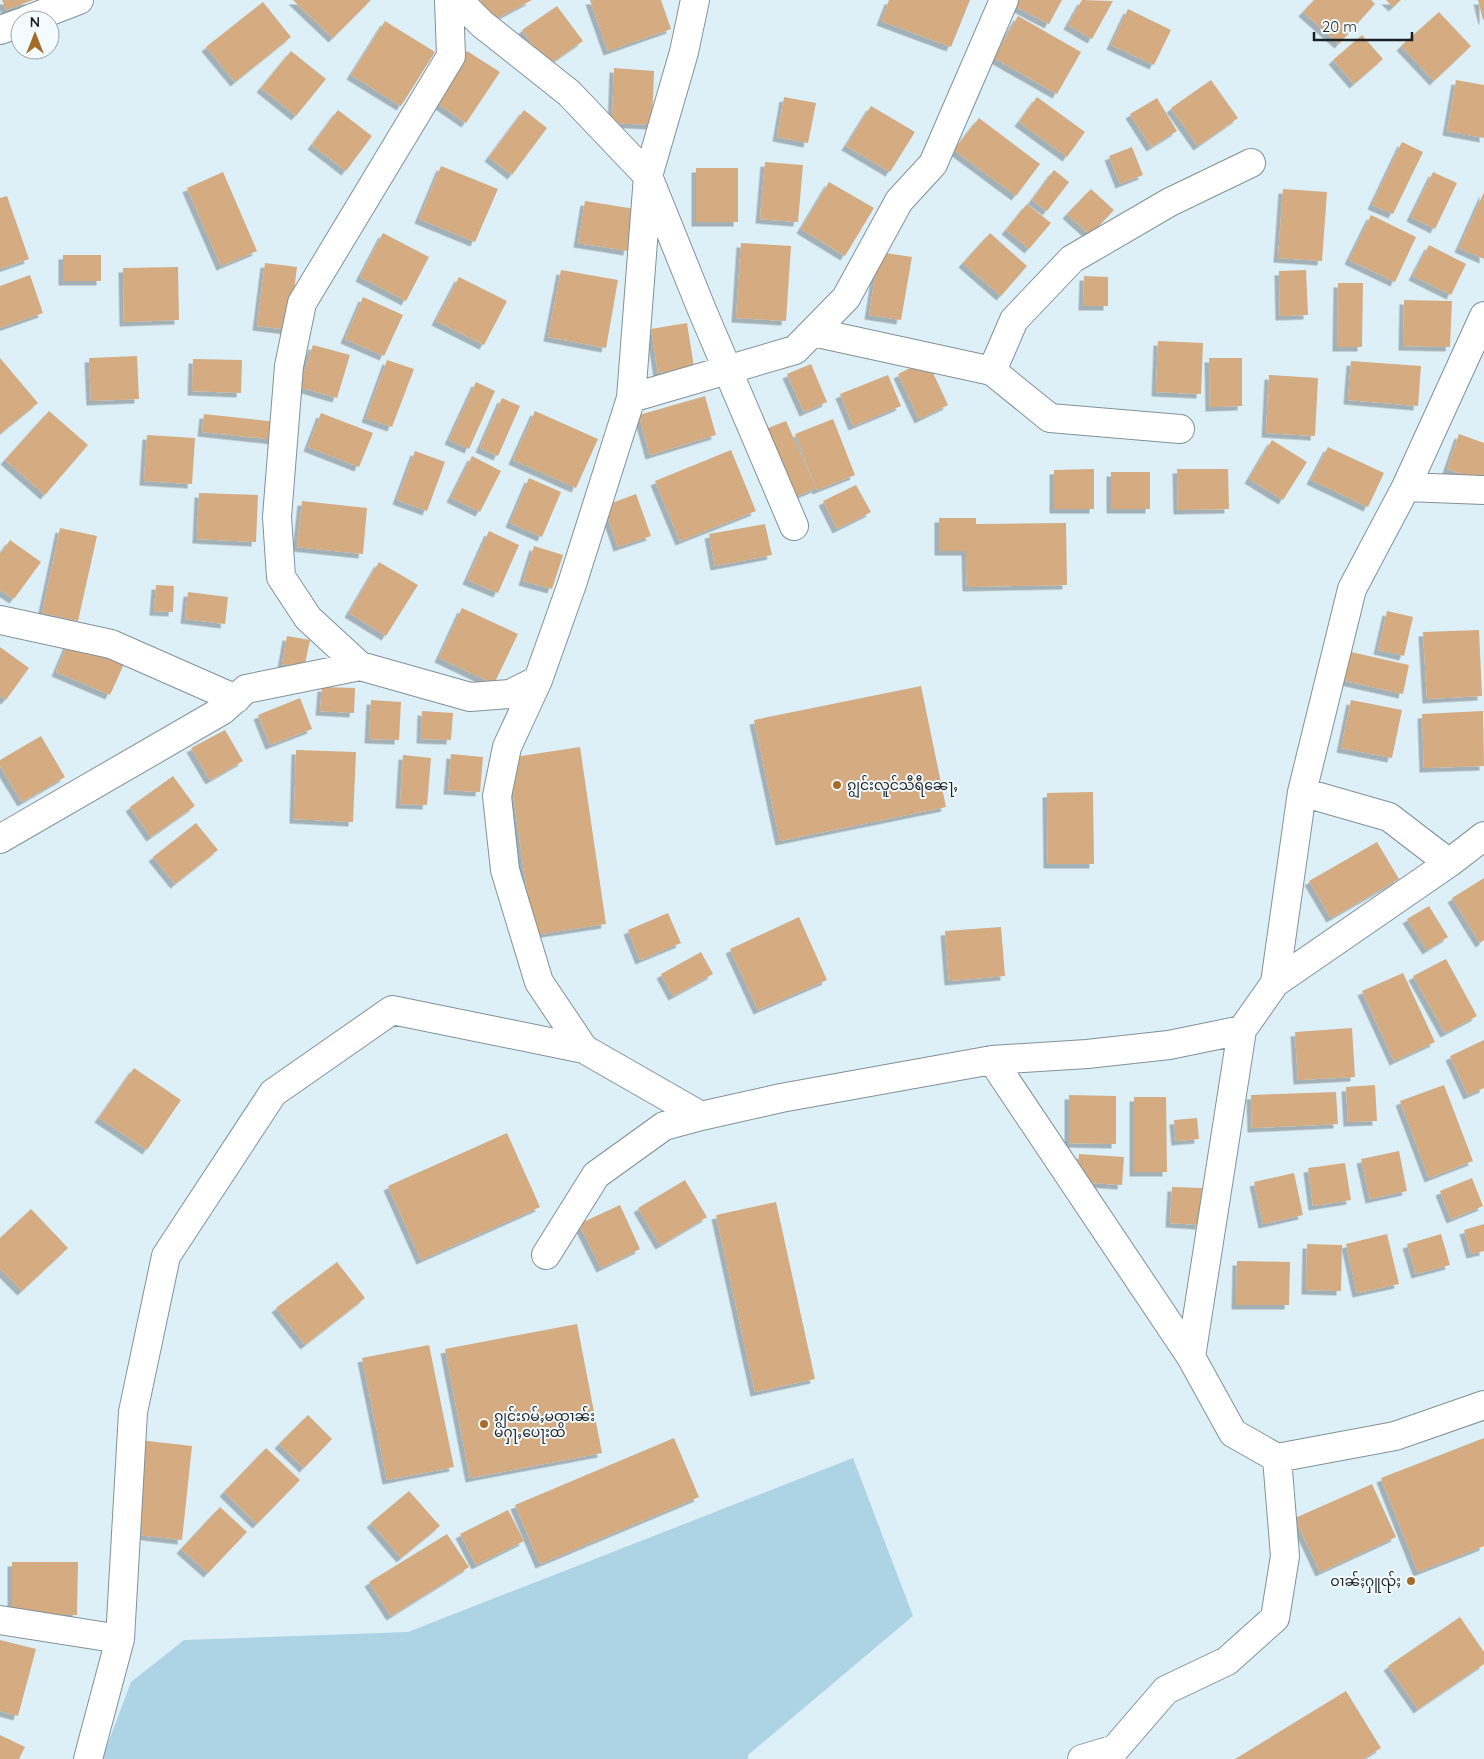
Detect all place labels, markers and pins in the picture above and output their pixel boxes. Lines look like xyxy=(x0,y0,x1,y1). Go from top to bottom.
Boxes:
place label: ၵျွင်းလူင်သီရီၼေႃႇ xyxy=(847,775,958,798)
marker: ၵျွင်းလူင်သီရီၼေႃႇ xyxy=(831,779,843,791)
place label: ၵျွင်းၵမ်ႇမထၢၼ်း မႁႃႇပေႃးထိ xyxy=(494,1406,595,1444)
marker: ၵျွင်းၵမ်ႇမထၢၼ်း မႁႃႇပေႃးထိ xyxy=(478,1418,490,1430)
place label: ဝၢၼ်ႈႁူၺ်ႈ xyxy=(1330,1571,1401,1593)
marker: ဝၢၼ်ႈႁူၺ်ႈ xyxy=(1405,1575,1417,1587)

